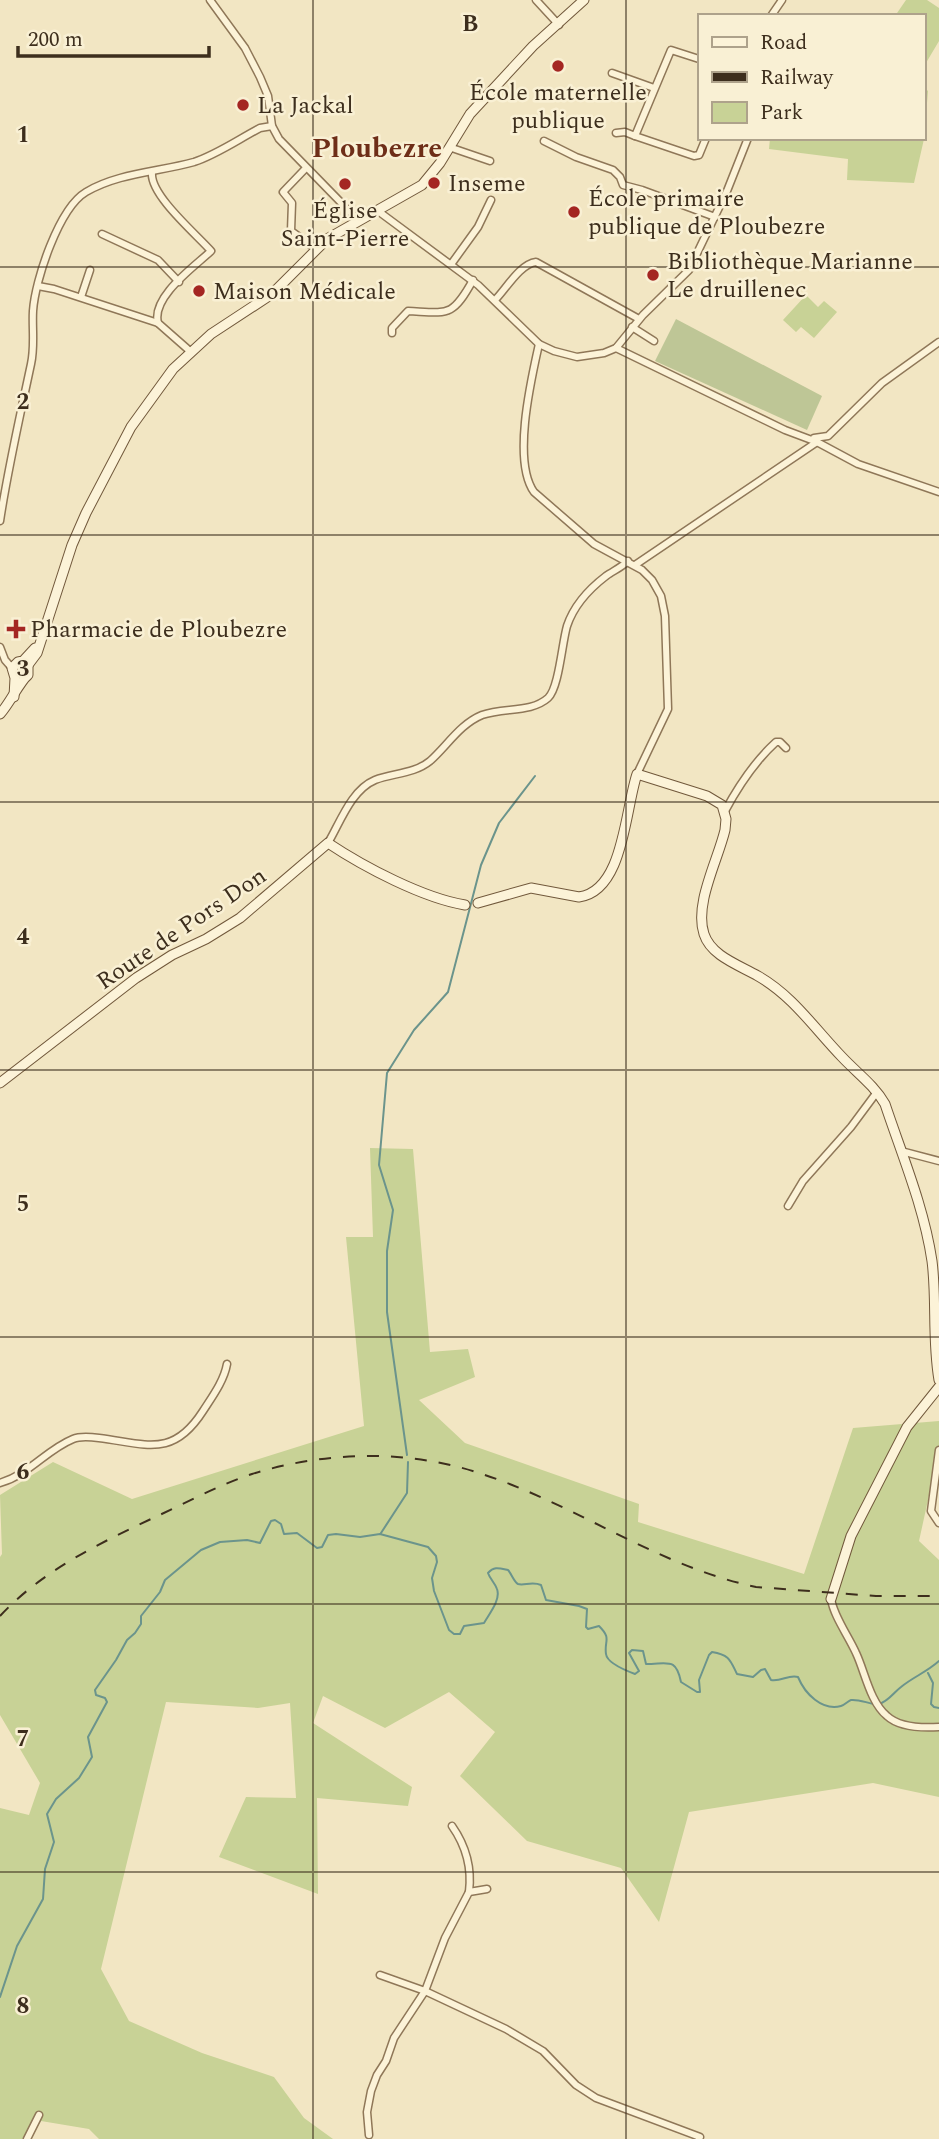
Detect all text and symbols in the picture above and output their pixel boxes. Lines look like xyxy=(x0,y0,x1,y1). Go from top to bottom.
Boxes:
text: B xyxy=(462,7,478,42)
scale bar xyxy=(18,14,208,58)
legend xyxy=(698,14,925,140)
text: 200 m xyxy=(28,24,83,56)
text: Road xyxy=(760,27,807,59)
marker: École maternelle publique xyxy=(550,58,566,74)
text: Railway xyxy=(760,62,834,94)
place label: École maternelle publique xyxy=(469,75,647,139)
place label: La Jackal xyxy=(257,88,353,124)
marker: La Jackal xyxy=(235,97,251,113)
text: Park xyxy=(760,97,804,129)
text: 1 xyxy=(17,118,29,153)
district label: Ploubezre xyxy=(312,127,442,170)
place label: Inseme xyxy=(448,166,526,202)
marker: Inseme xyxy=(426,175,442,191)
marker: Église Saint-Pierre xyxy=(337,176,353,192)
place label: École primaire publique de Ploubezre xyxy=(588,181,825,245)
place label: Église Saint-Pierre xyxy=(281,193,409,257)
marker: École primaire publique de Ploubezre xyxy=(566,204,582,220)
place label: Bibliothèque Marianne Le druillenec xyxy=(667,244,913,308)
marker: Bibliothèque Marianne Le druillenec xyxy=(645,267,661,283)
place label: Maison Médicale xyxy=(213,274,396,310)
marker: Maison Médicale xyxy=(191,283,207,299)
text: 2 xyxy=(17,385,30,420)
place label: Pharmacie de Ploubezre xyxy=(30,612,287,648)
marker: Pharmacie de Ploubezre xyxy=(8,621,24,637)
text: 3 xyxy=(17,652,30,687)
street label: Route de Pors Don xyxy=(89,858,274,999)
text: 4 xyxy=(17,920,30,955)
text: 5 xyxy=(17,1187,29,1222)
text: 6 xyxy=(17,1455,30,1490)
text: 7 xyxy=(17,1722,29,1757)
text: 8 xyxy=(17,1989,29,2024)

